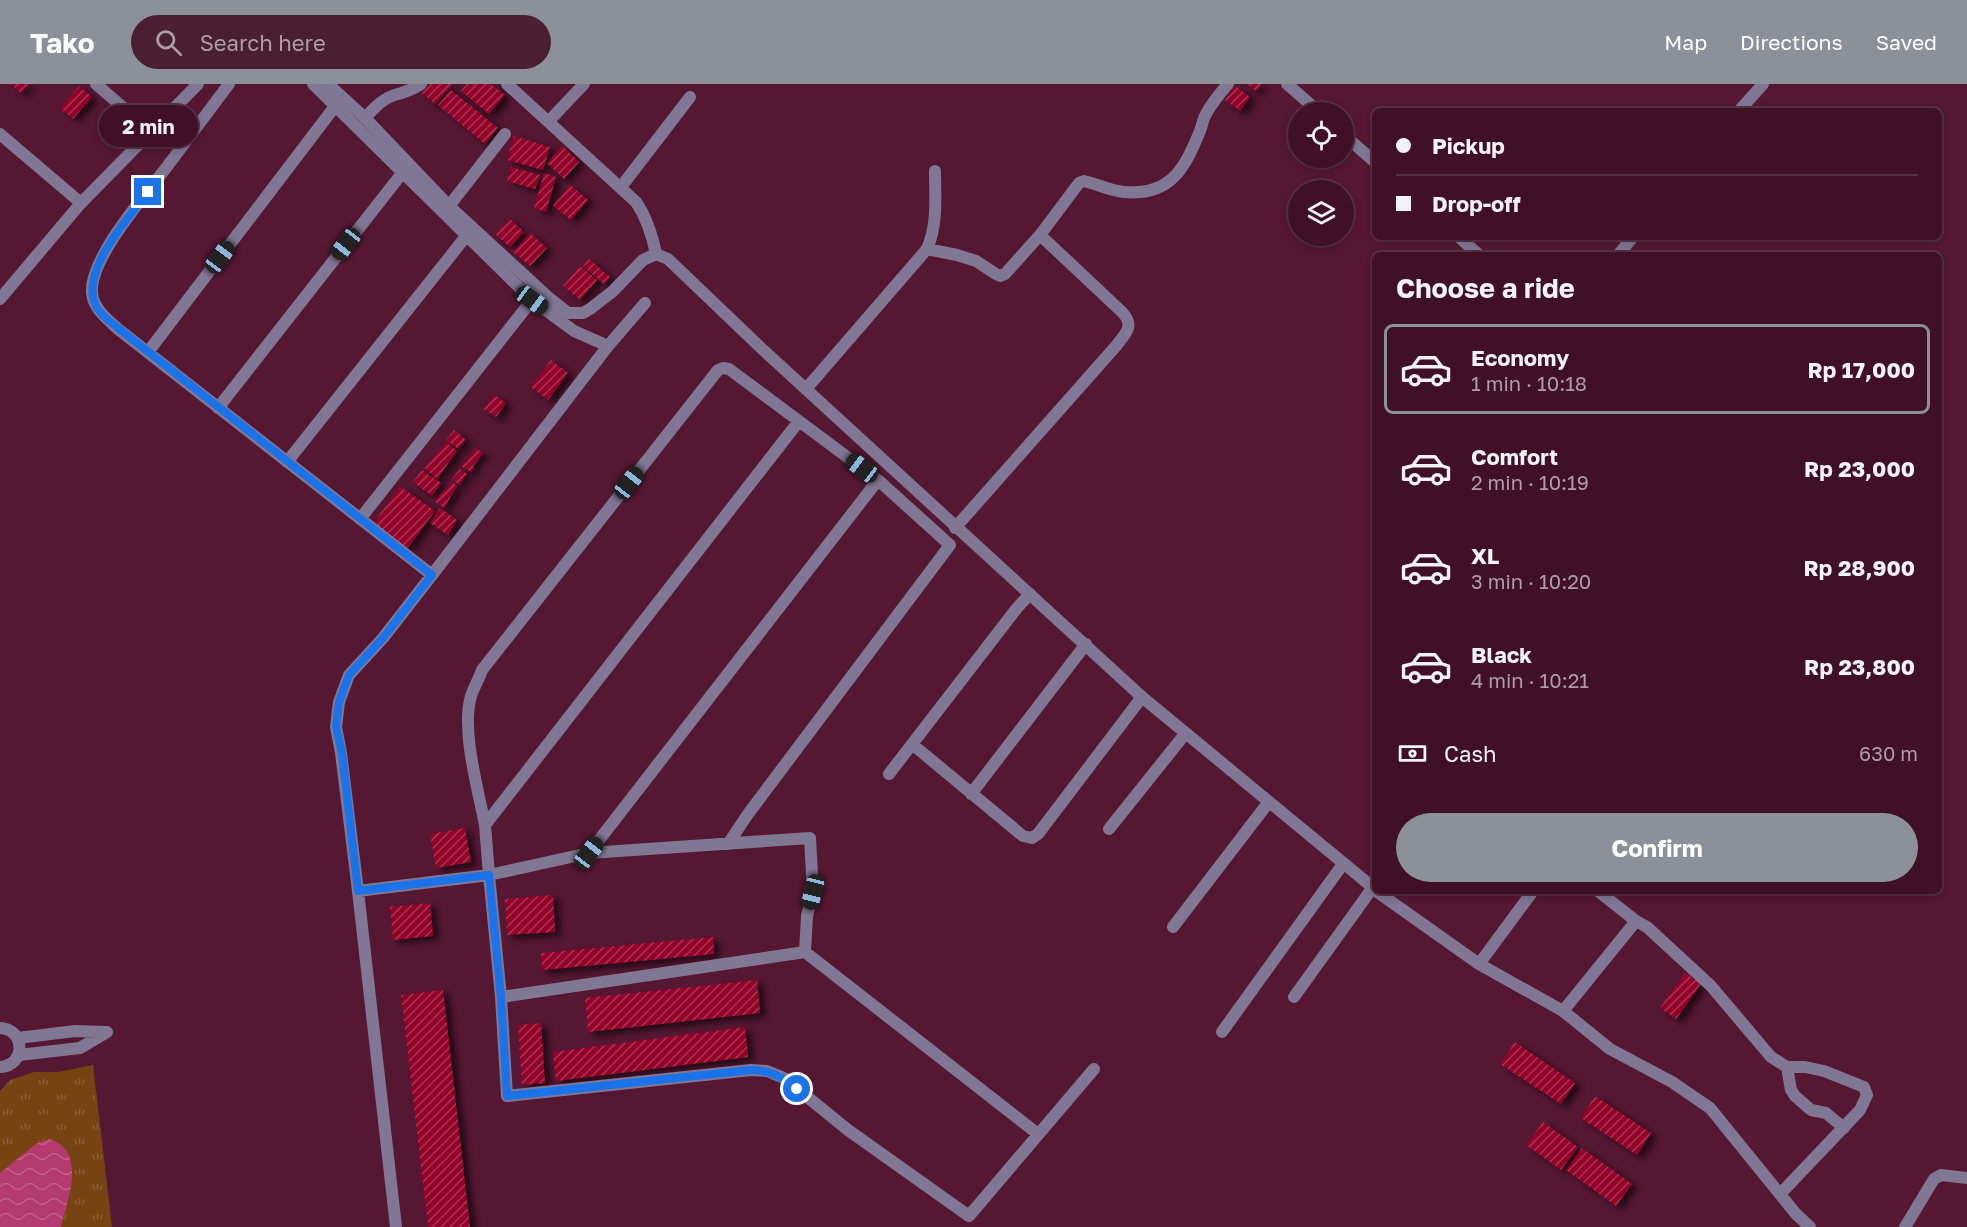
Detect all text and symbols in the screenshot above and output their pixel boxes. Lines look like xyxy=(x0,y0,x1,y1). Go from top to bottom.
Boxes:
search box xyxy=(131,15,551,69)
text: Tako xyxy=(30,26,95,59)
icon: search xyxy=(152,26,185,59)
text: Search here xyxy=(200,29,326,56)
text: Map xyxy=(1664,29,1707,55)
text: Directions xyxy=(1740,29,1843,55)
text: Saved xyxy=(1876,29,1937,55)
map controls xyxy=(1288,102,1354,246)
button: locate xyxy=(1288,102,1354,168)
callout: 2 min xyxy=(98,105,198,147)
text: 2 min xyxy=(122,114,175,138)
text: Pickup xyxy=(1432,132,1505,159)
route end xyxy=(134,178,161,205)
button: layers xyxy=(1288,180,1354,246)
text: Drop-off xyxy=(1432,190,1521,217)
car xyxy=(328,224,364,264)
car xyxy=(202,237,238,277)
text: Choose a ride xyxy=(1396,272,1575,304)
car xyxy=(512,282,552,318)
icon: car xyxy=(1399,342,1453,396)
text: Economy xyxy=(1471,344,1569,371)
text: Rp 17,000 xyxy=(1807,356,1915,383)
text: 1 min · 10:18 xyxy=(1471,371,1587,395)
icon: car xyxy=(1399,441,1453,495)
text: Comfort xyxy=(1471,443,1558,470)
car xyxy=(842,450,882,486)
text: Rp 23,000 xyxy=(1804,455,1915,482)
car xyxy=(611,463,647,503)
text: 2 min · 10:19 xyxy=(1471,470,1589,494)
icon: car xyxy=(1399,540,1453,594)
text: XL xyxy=(1471,542,1499,569)
text: Rp 28,900 xyxy=(1804,554,1915,581)
text: 3 min · 10:20 xyxy=(1471,569,1591,593)
icon: car xyxy=(1399,639,1453,693)
text: Black xyxy=(1471,641,1532,668)
text: Rp 23,800 xyxy=(1804,653,1915,680)
text: 4 min · 10:21 xyxy=(1471,668,1589,692)
icon: cash xyxy=(1396,737,1429,770)
text: Cash xyxy=(1444,740,1497,767)
text: 630 m xyxy=(1859,741,1918,765)
button: Confirm xyxy=(1396,813,1918,882)
car xyxy=(571,833,607,873)
car xyxy=(800,872,826,912)
route start xyxy=(783,1075,810,1102)

